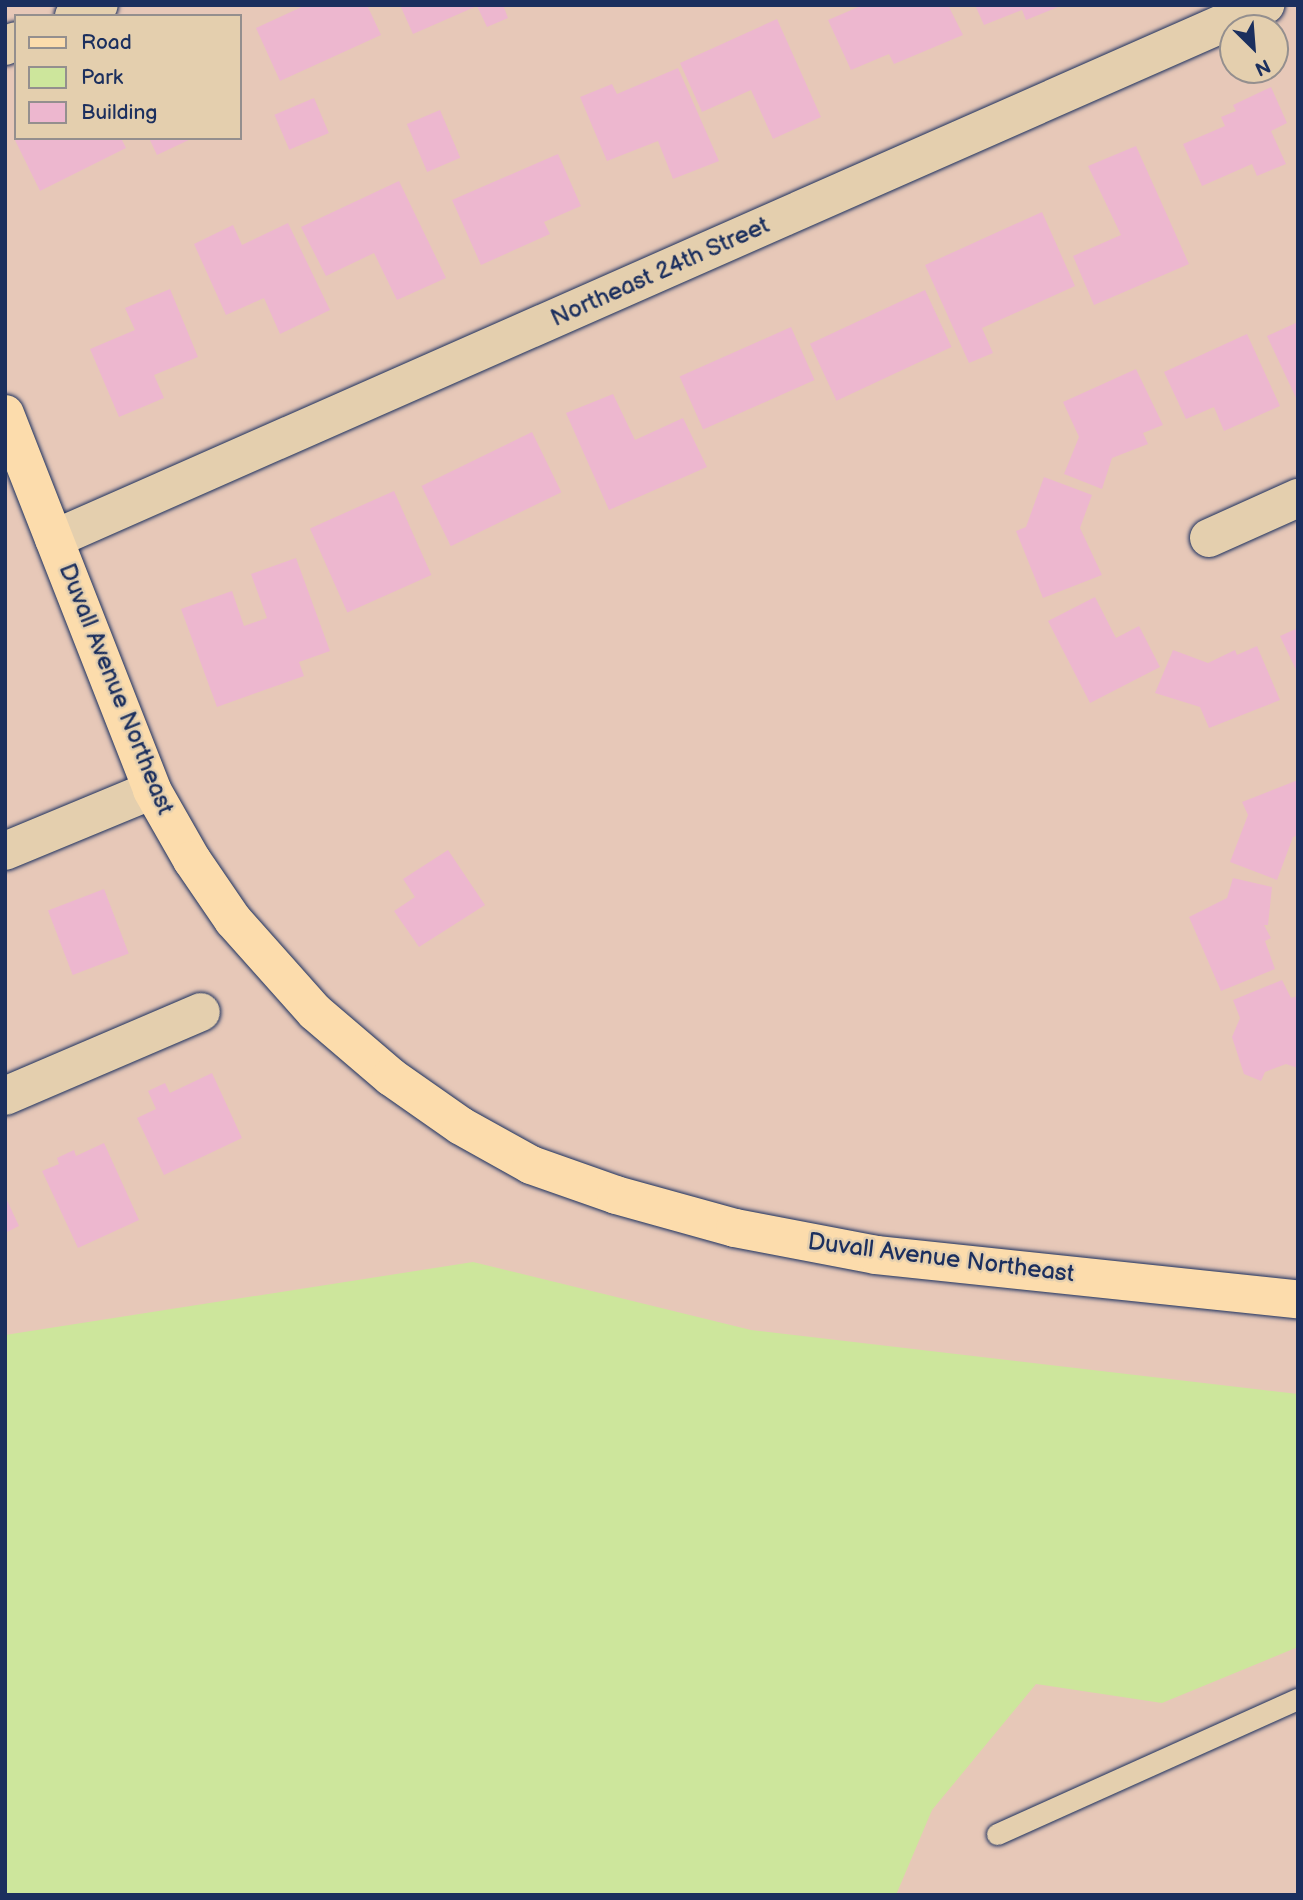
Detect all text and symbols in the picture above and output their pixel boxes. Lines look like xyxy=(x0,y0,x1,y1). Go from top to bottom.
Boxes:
legend xyxy=(14,14,242,140)
north arrow xyxy=(1219,14,1289,84)
text: Road xyxy=(81,30,132,55)
text: N xyxy=(1251,53,1274,80)
text: Park xyxy=(81,65,123,90)
text: Building xyxy=(81,100,157,125)
street label: Northeast 24th Street xyxy=(546,211,774,333)
street label: Duvall Avenue Northeast xyxy=(52,559,180,819)
street label: Duvall Avenue Northeast xyxy=(806,1227,1076,1289)

